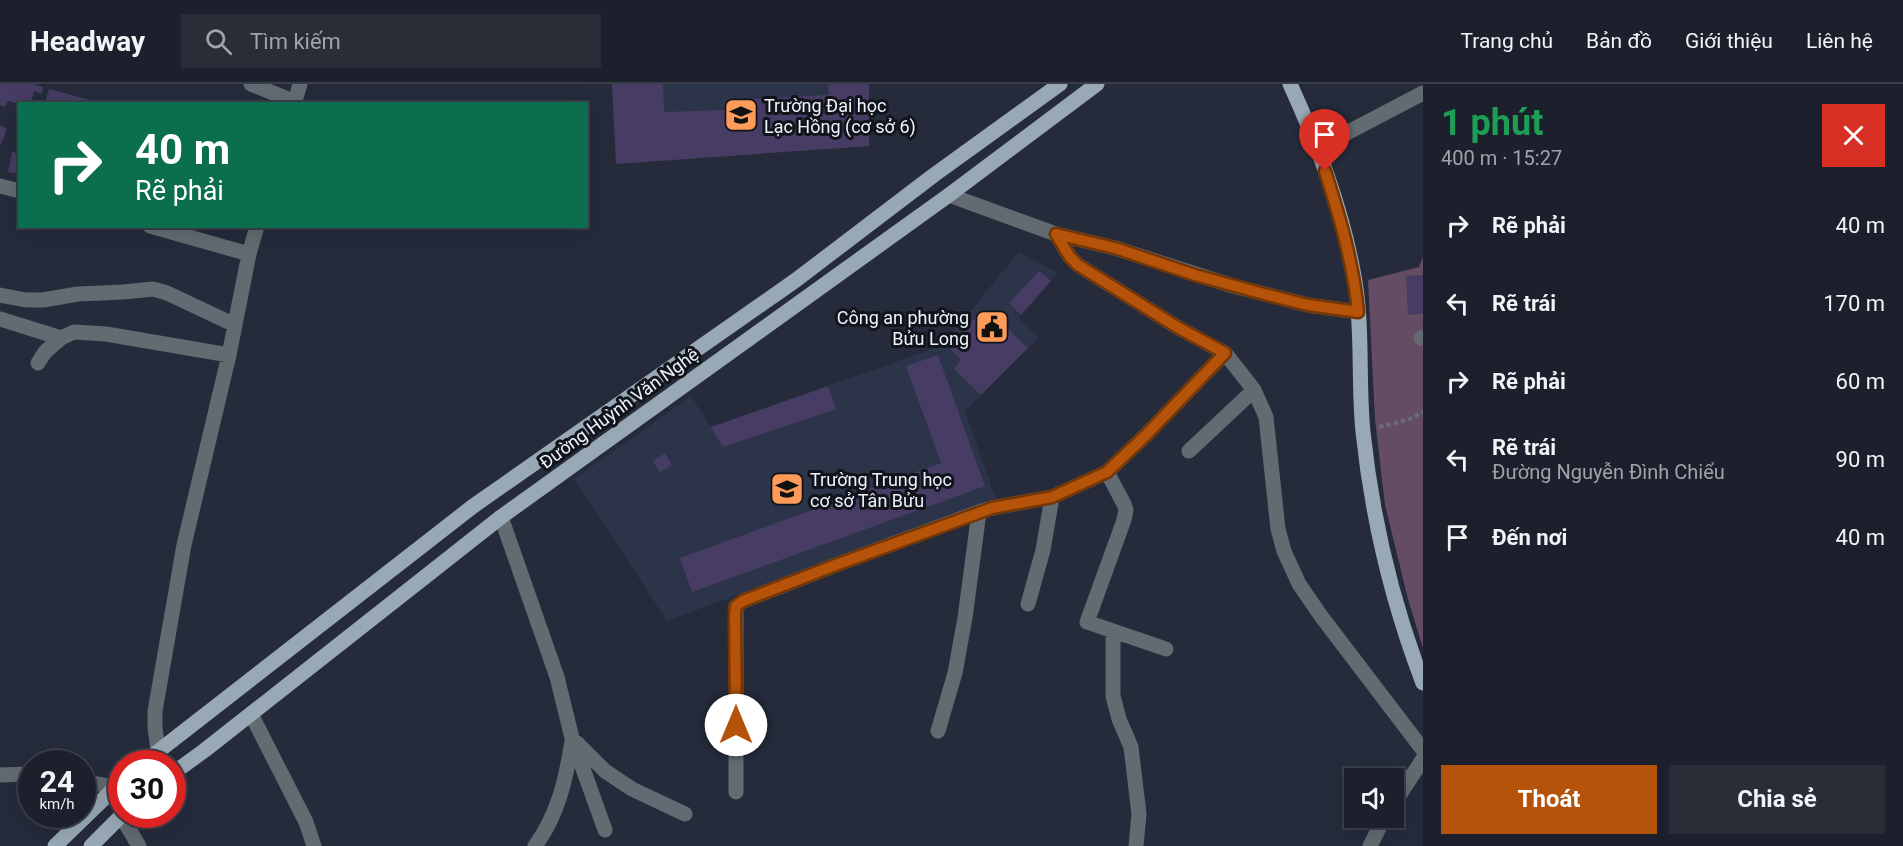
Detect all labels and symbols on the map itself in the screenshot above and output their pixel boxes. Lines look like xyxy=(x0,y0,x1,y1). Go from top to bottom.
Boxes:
place label: Trường Đại học Lạc Hồng (cơ sở 6) xyxy=(764,95,916,138)
school or university icon: Trường Đại học Lạc Hồng (cơ sở 6) xyxy=(723,97,759,133)
pin xyxy=(1299,109,1350,171)
place label: Công an phường Bửu Long xyxy=(837,307,969,349)
public building icon: Công an phường Bửu Long xyxy=(974,309,1010,345)
street label: Đường Huỳnh Văn Nghệ xyxy=(535,343,703,473)
place label: Trường Trung học cơ sở Tân Bửu xyxy=(810,469,952,511)
school or university icon: Trường Trung học cơ sở Tân Bửu xyxy=(769,471,805,507)
position arrow xyxy=(704,693,768,757)
speed limit sign: 30 xyxy=(108,750,186,828)

